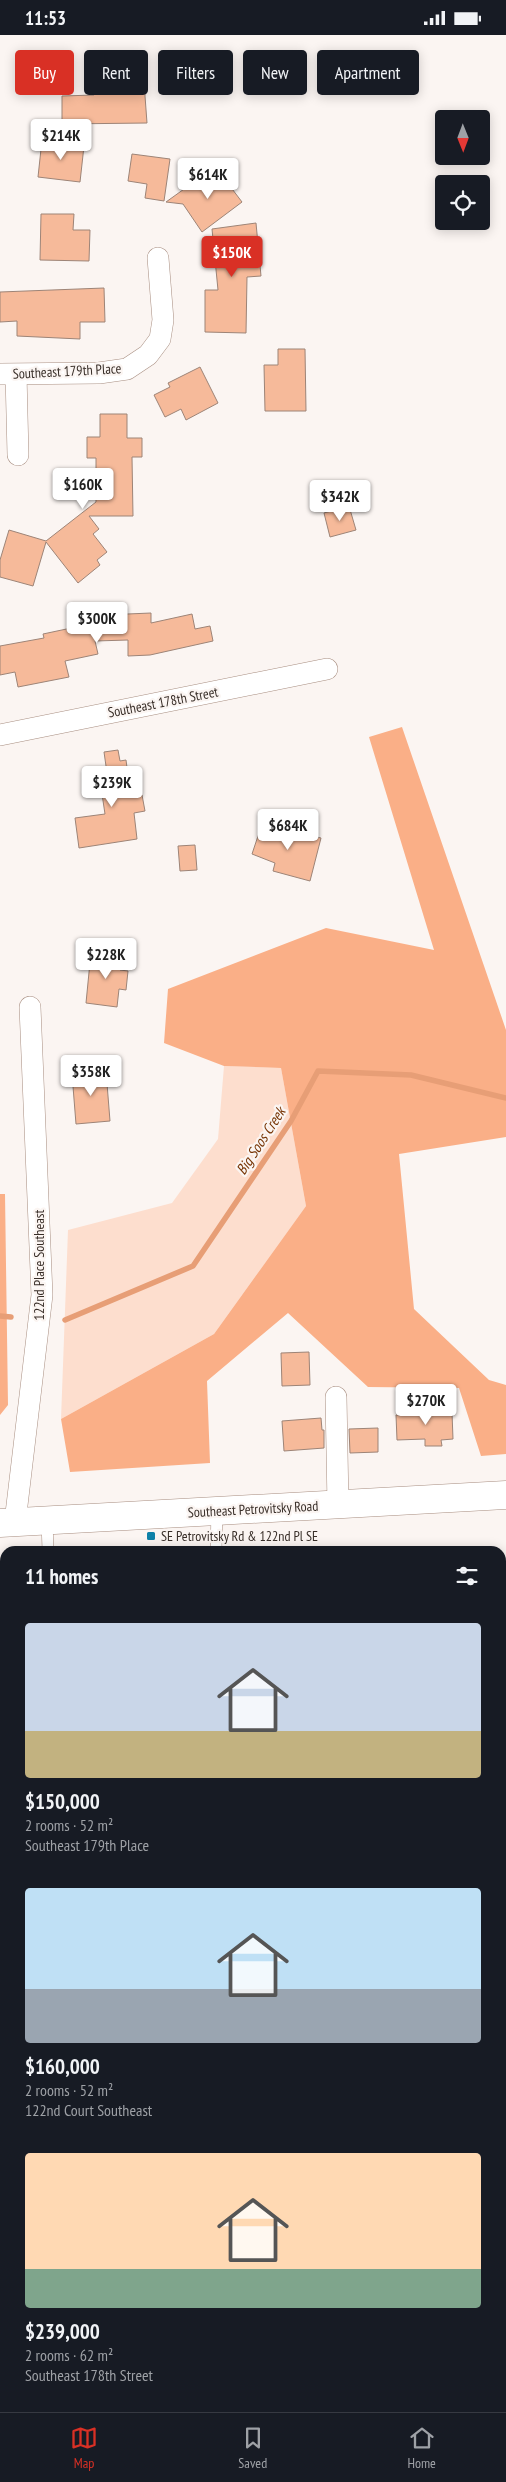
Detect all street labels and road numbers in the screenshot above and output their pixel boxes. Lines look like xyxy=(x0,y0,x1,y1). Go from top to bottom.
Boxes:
street label: Southeast 179th Place xyxy=(12,359,122,383)
street label: Southeast 178th Street xyxy=(106,682,220,722)
street label: 122nd Place Southeast xyxy=(30,1209,48,1320)
street label: Southeast Petrovitsky Road xyxy=(187,1497,319,1521)

